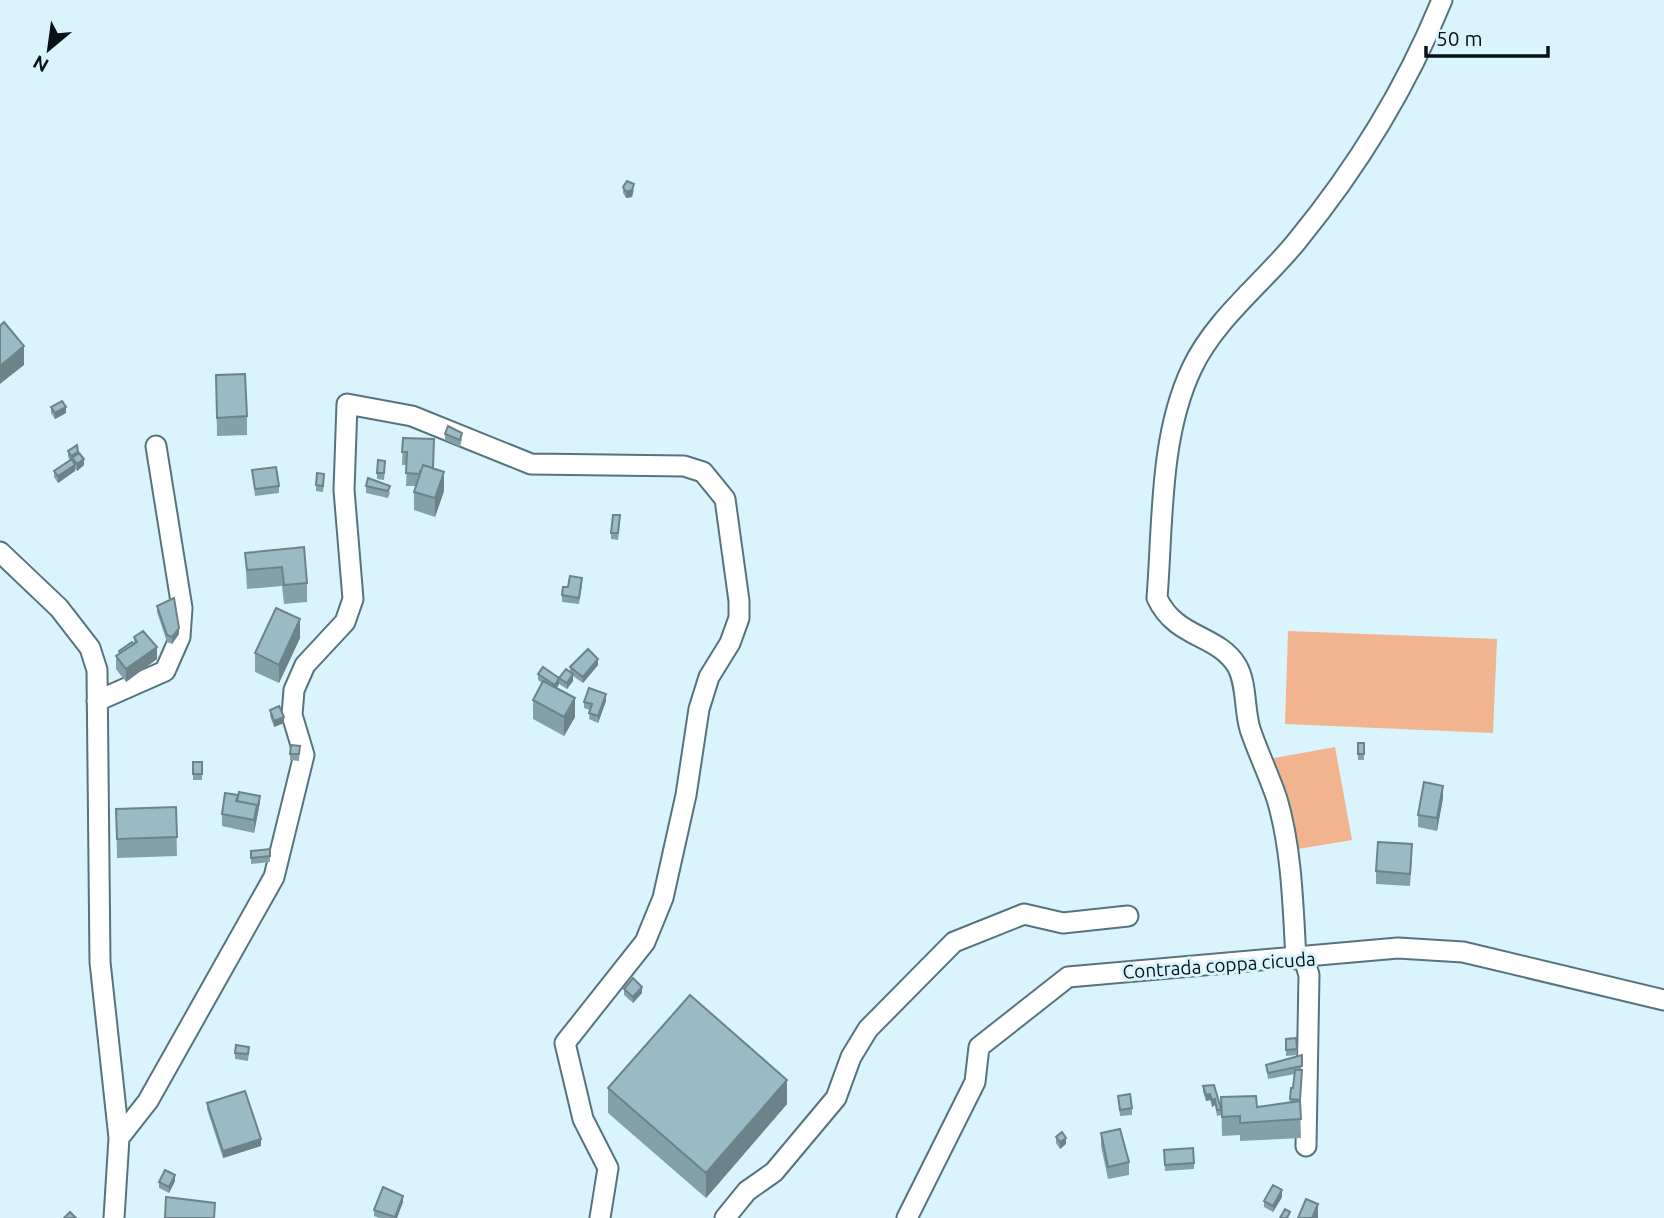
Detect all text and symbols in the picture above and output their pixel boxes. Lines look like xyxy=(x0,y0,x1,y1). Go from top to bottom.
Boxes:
north arrow xyxy=(14,14,84,84)
scale bar xyxy=(1426,14,1548,58)
text: 50 m xyxy=(1436,26,1483,50)
text: N xyxy=(29,51,52,77)
street label: Contrada coppa cicuda xyxy=(1122,947,1316,983)

